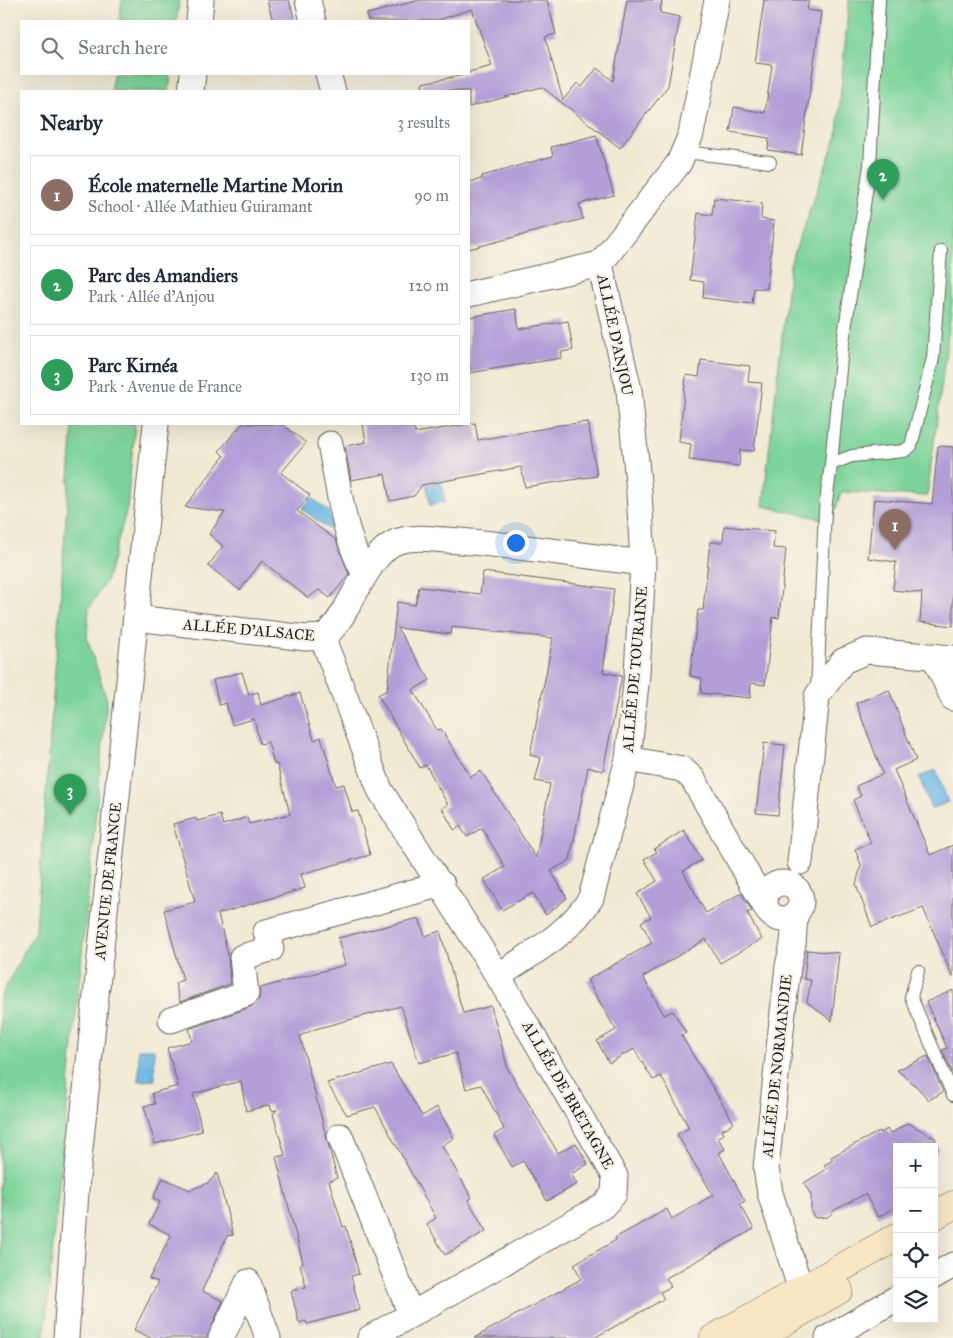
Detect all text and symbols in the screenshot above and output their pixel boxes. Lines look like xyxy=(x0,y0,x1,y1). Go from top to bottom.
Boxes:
search box xyxy=(20,20,470,75)
icon: search xyxy=(38,34,66,62)
text: Search here xyxy=(78,36,168,59)
text: Nearby xyxy=(40,110,103,136)
text: 3 results xyxy=(397,113,450,132)
pin: 2 xyxy=(867,159,899,200)
text: École maternelle Martine Morin xyxy=(88,174,343,197)
text: 1 xyxy=(54,186,60,205)
text: 90 m xyxy=(414,186,449,205)
text: School · Allée Mathieu Guiramant xyxy=(88,197,313,216)
text: Parc des Amandiers xyxy=(88,264,238,287)
street label: ALLÉE D'ANJOU xyxy=(592,271,638,398)
text: 2 xyxy=(53,276,61,295)
text: 120 m xyxy=(409,276,449,295)
text: Park · Allée d'Anjou xyxy=(88,287,215,306)
text: Parc Kirnéa xyxy=(88,354,178,377)
text: 3 xyxy=(54,366,60,385)
text: 130 m xyxy=(410,366,449,385)
text: Park · Avenue de France xyxy=(88,377,242,396)
pin: 1 xyxy=(879,509,911,550)
your location xyxy=(503,530,529,556)
street label: ALLÉE DE TOURAINE xyxy=(618,585,651,754)
street label: ALLÉE D'ALSACE xyxy=(181,614,316,645)
pin: 3 xyxy=(54,774,86,815)
street label: AVENUE DE FRANCE xyxy=(91,801,125,962)
street label: ALLÉE DE NORMANDIE xyxy=(757,973,796,1159)
street label: ALLÉE DE BRETAGNE xyxy=(518,1016,619,1172)
map controls xyxy=(893,1143,938,1323)
button: + xyxy=(893,1143,938,1188)
button: − xyxy=(893,1188,938,1233)
button: locate xyxy=(893,1233,938,1278)
button: layers xyxy=(893,1278,938,1323)

